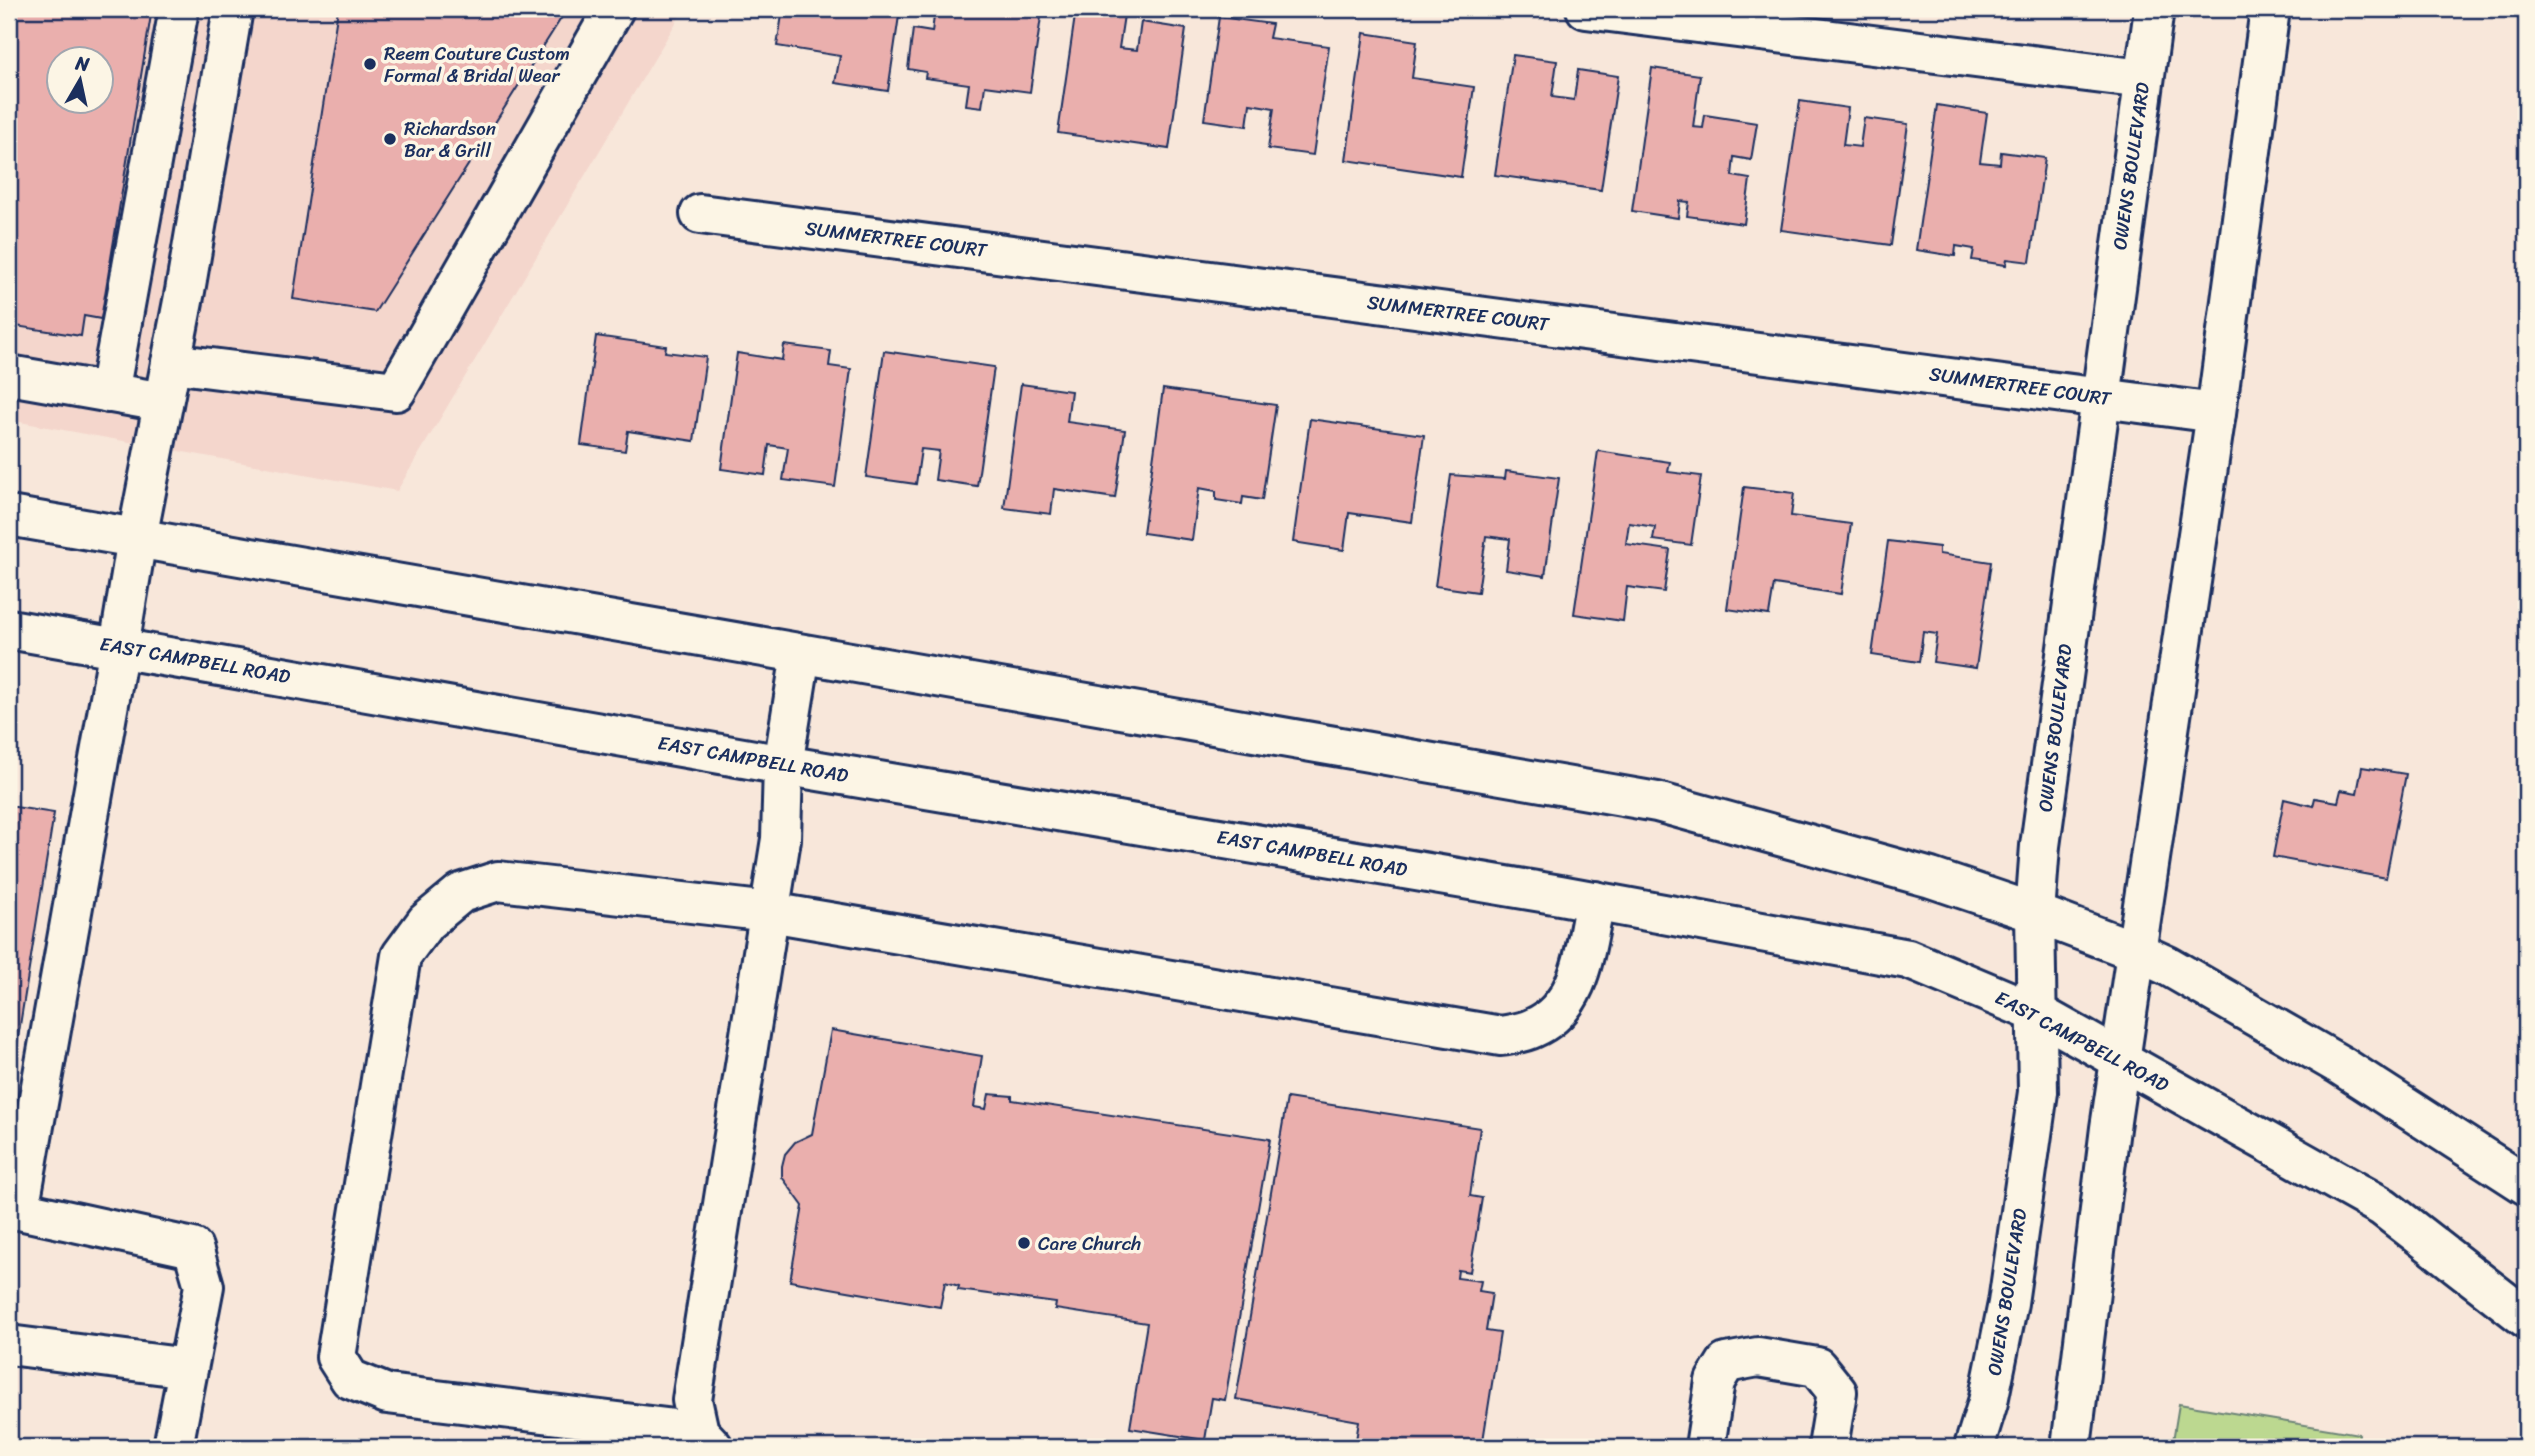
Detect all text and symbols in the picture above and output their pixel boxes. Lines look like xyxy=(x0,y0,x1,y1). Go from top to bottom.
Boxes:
place label: Reem Couture Custom Formal & Bridal Wear xyxy=(384,37,570,92)
north arrow xyxy=(46,46,116,116)
text: N xyxy=(73,46,92,81)
marker: Reem Couture Custom Formal & Bridal Wear xyxy=(362,56,378,72)
street label: OWENS BOULEVARD xyxy=(2103,80,2159,252)
place label: Richardson Bar & Grill xyxy=(404,112,496,167)
marker: Richardson Bar & Grill xyxy=(382,131,398,147)
street label: SUMMERTREE COURT xyxy=(803,211,990,267)
street label: SUMMERTREE COURT xyxy=(1365,285,1552,341)
street label: SUMMERTREE COURT xyxy=(1927,357,2114,415)
street label: EAST CAMPBELL ROAD xyxy=(97,627,293,693)
street label: OWENS BOULEVARD xyxy=(2028,642,2082,814)
street label: EAST CAMPBELL ROAD xyxy=(655,726,851,792)
street label: EAST CAMPBELL ROAD xyxy=(1214,820,1410,886)
street label: EAST CAMPBELL ROAD xyxy=(1989,981,2175,1101)
street label: OWENS BOULEVARD xyxy=(1978,1205,2037,1378)
place label: Care Church xyxy=(1038,1227,1141,1260)
marker: Care Church xyxy=(1016,1235,1032,1251)

